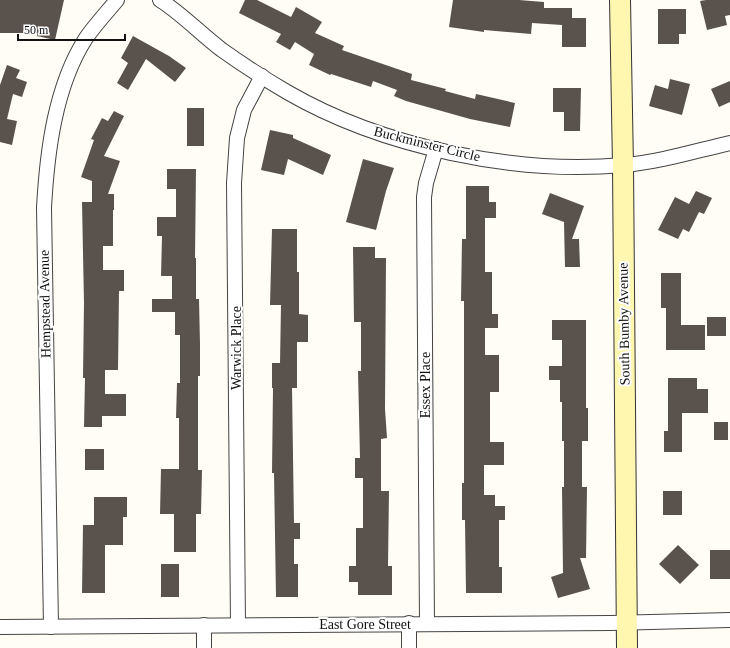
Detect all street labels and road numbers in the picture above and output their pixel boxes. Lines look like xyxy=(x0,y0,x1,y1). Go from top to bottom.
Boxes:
street label: Buckminster Circle xyxy=(372,124,482,164)
street label: Hempstead Avenue xyxy=(37,250,53,358)
street label: South Bumby Avenue xyxy=(615,263,633,385)
street label: Warwick Place xyxy=(229,306,244,390)
street label: Essex Place xyxy=(418,352,433,418)
street label: East Gore Street xyxy=(319,617,411,632)

